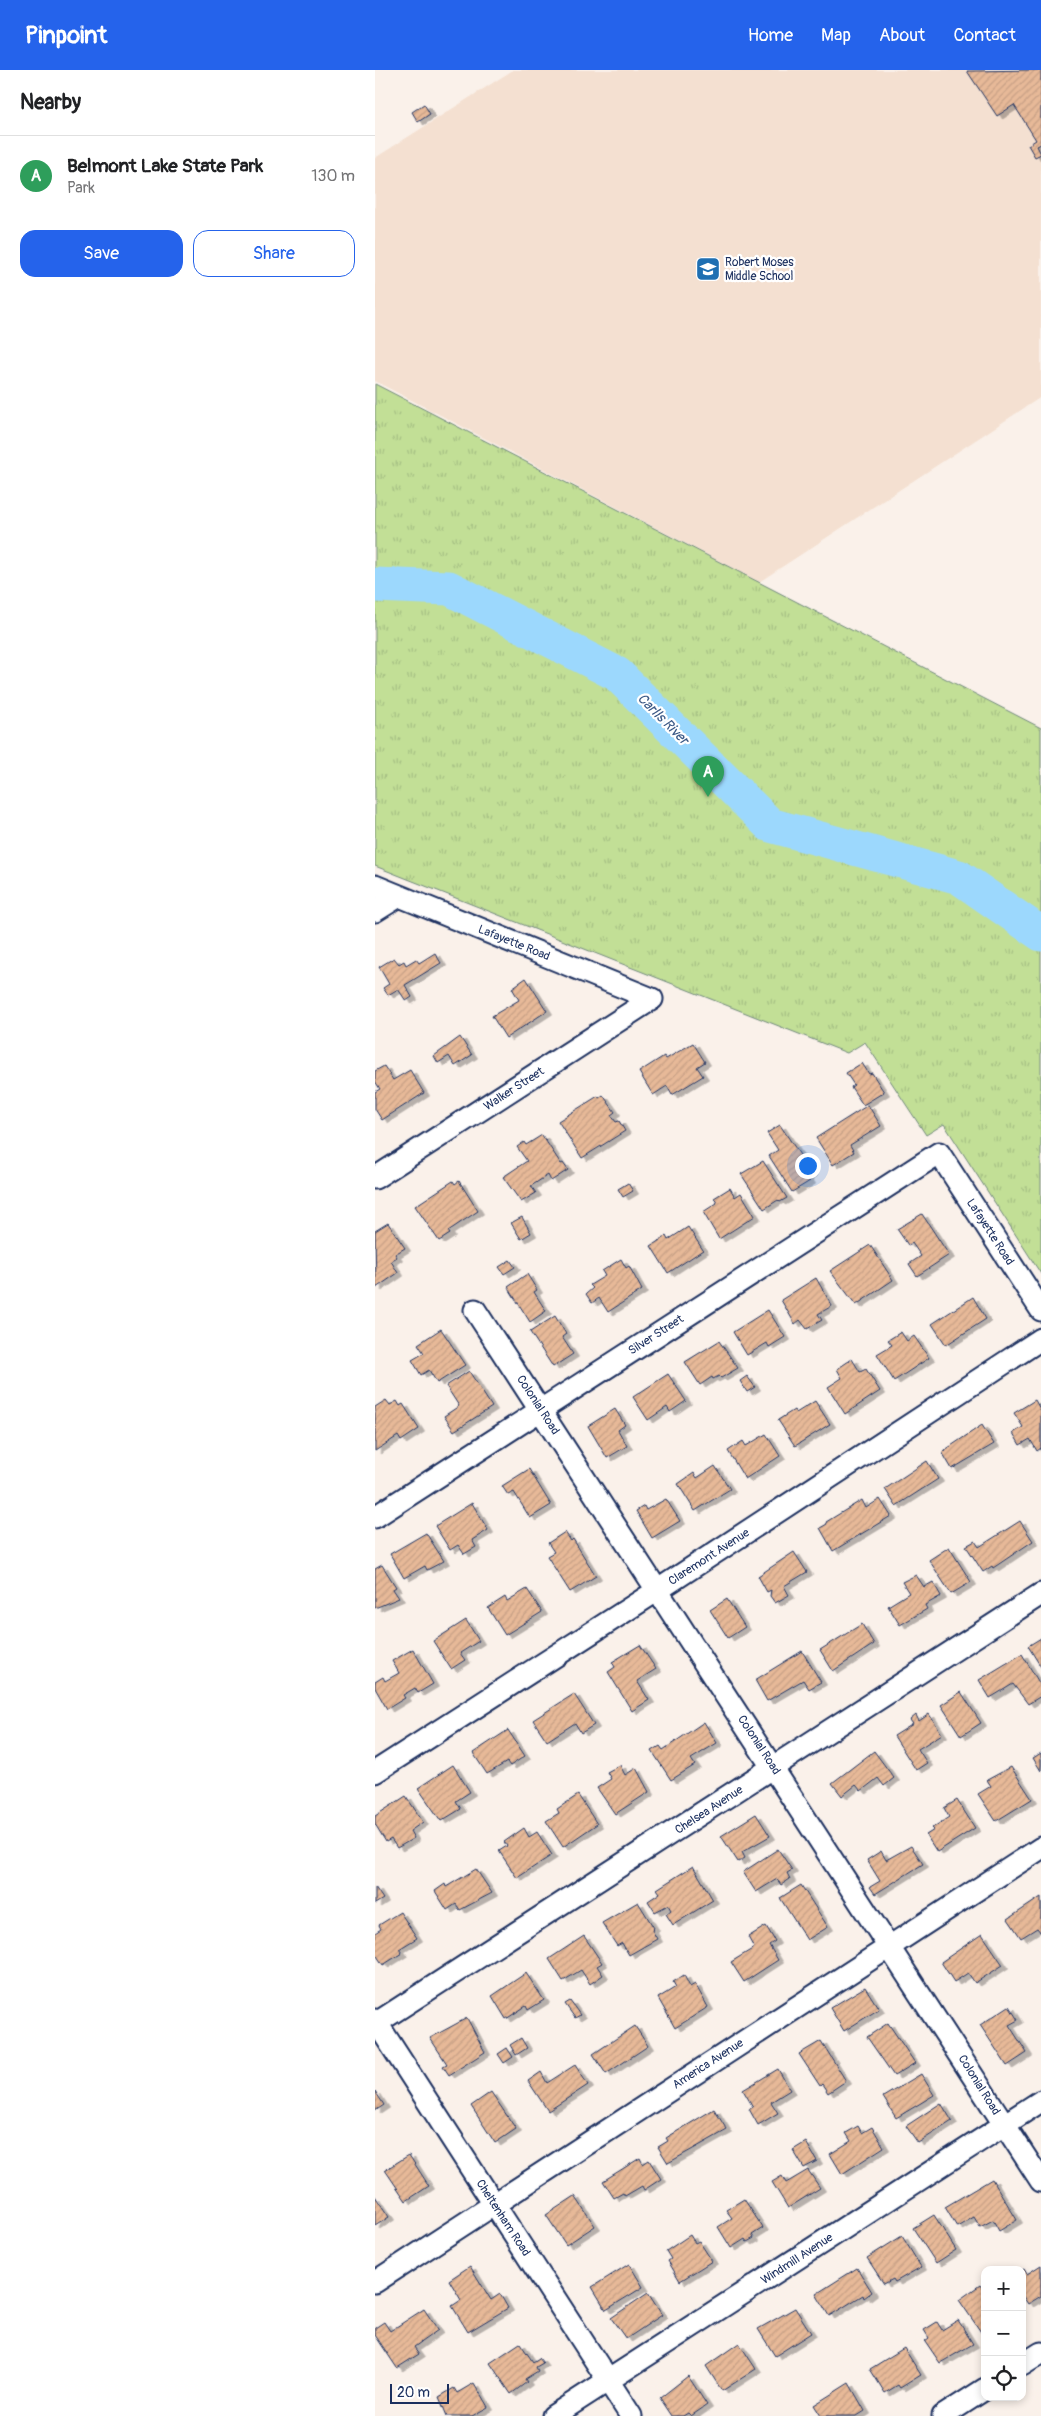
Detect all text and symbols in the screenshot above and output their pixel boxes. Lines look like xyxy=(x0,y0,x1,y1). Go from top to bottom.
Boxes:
text: Pinpoint xyxy=(25,21,107,50)
text: Home xyxy=(748,24,793,47)
text: Map xyxy=(821,24,851,47)
text: About xyxy=(879,24,925,47)
text: Contact xyxy=(953,24,1016,47)
text: Nearby xyxy=(20,89,81,116)
text: Belmont Lake State Park xyxy=(67,154,263,178)
text: A xyxy=(31,166,41,186)
text: 130 m xyxy=(311,166,355,186)
text: Park xyxy=(67,178,95,198)
button: Save xyxy=(20,230,183,277)
button: Share xyxy=(193,230,355,277)
place label: Robert Moses Middle School xyxy=(725,255,794,284)
school or university icon: Robert Moses Middle School xyxy=(695,256,721,282)
water label: Carlls River xyxy=(634,690,694,750)
pin: A xyxy=(692,756,724,797)
street label: Lafayette Road xyxy=(476,922,552,964)
street label: Walker Street xyxy=(481,1064,547,1114)
your location xyxy=(795,1153,821,1179)
street label: Lafayette Road xyxy=(963,1196,1017,1268)
street label: Silver Street xyxy=(626,1312,687,1358)
street label: Colonial Road xyxy=(513,1372,563,1438)
street label: Claremont Avenue xyxy=(666,1525,752,1589)
street label: Colonial Road xyxy=(734,1712,784,1778)
street label: Chelsea Avenue xyxy=(672,1782,746,1838)
street label: America Avenue xyxy=(670,2035,746,2093)
street label: Colonial Road xyxy=(955,2052,1003,2118)
street label: Cheltenham Road xyxy=(473,2177,533,2259)
street label: Windmill Avenue xyxy=(758,2230,836,2288)
map controls xyxy=(981,2266,1026,2401)
button: + xyxy=(981,2266,1026,2311)
button: − xyxy=(981,2311,1026,2356)
button: locate xyxy=(981,2356,1026,2401)
scale bar xyxy=(390,2381,449,2404)
text: 20 m xyxy=(397,2384,430,2401)

